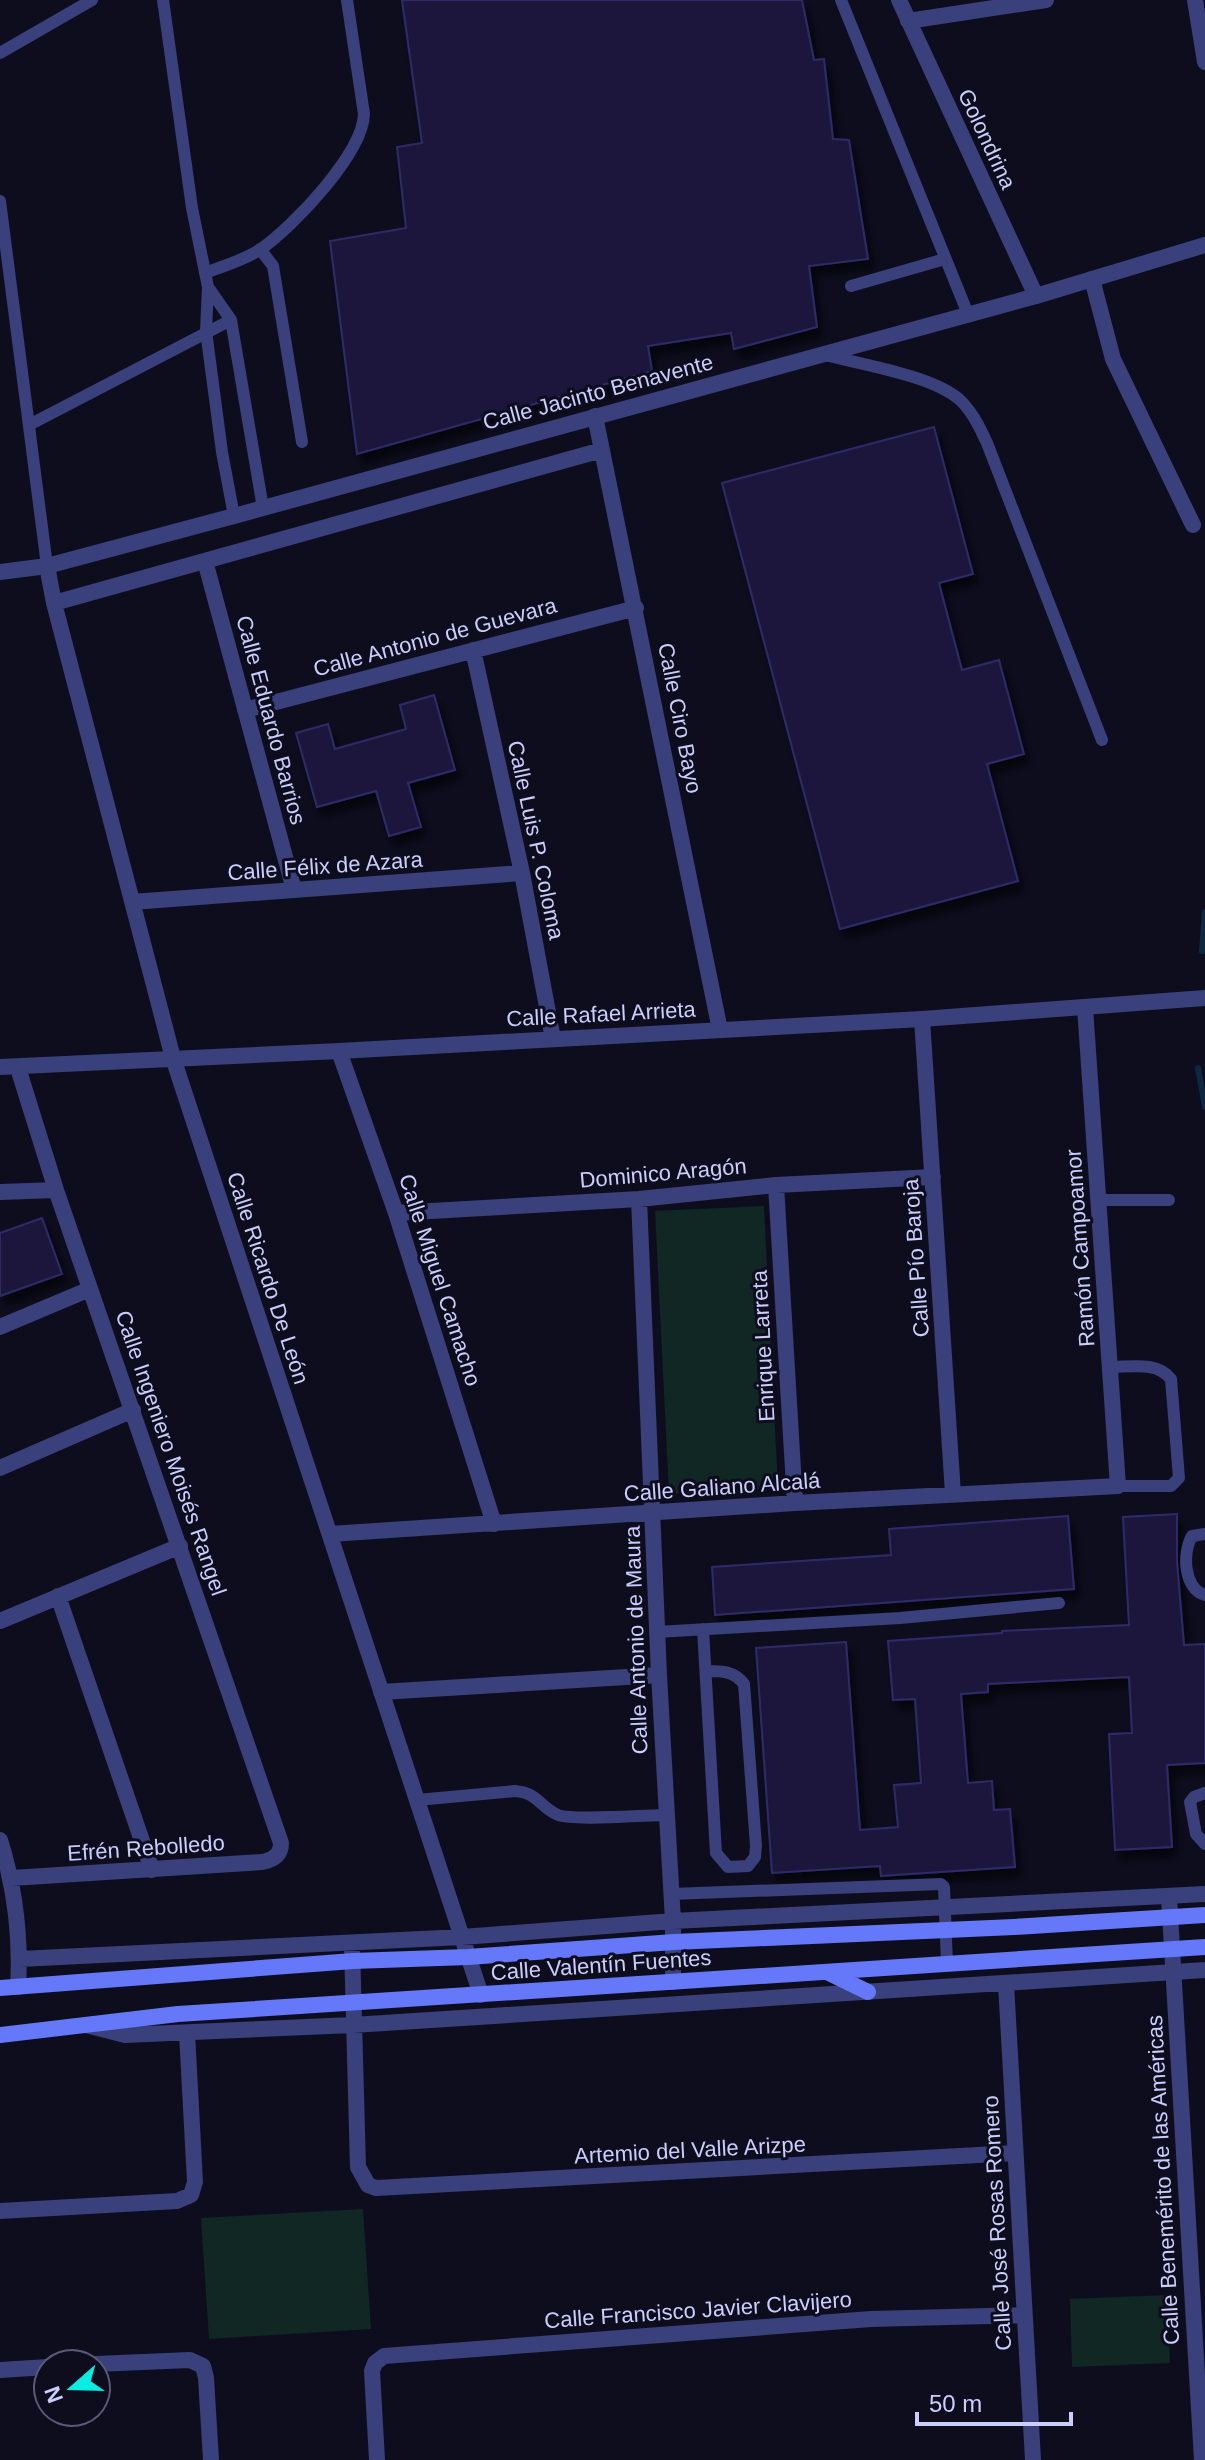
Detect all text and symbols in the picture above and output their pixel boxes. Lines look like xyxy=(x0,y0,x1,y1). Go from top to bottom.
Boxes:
street label: Golondrina xyxy=(953,85,1021,194)
street label: Calle Jacinto Benavente xyxy=(480,349,716,435)
street label: Calle Antonio de Guevara xyxy=(311,592,560,682)
street label: Calle Eduardo Barrios xyxy=(231,613,311,827)
street label: Calle Ciro Bayo xyxy=(653,641,707,795)
street label: Calle Luis P. Coloma xyxy=(503,738,569,942)
street label: Calle Félix de Azara xyxy=(227,847,424,885)
street label: Calle Rafael Arrieta xyxy=(506,997,697,1031)
street label: Ramón Campoamor xyxy=(1061,1148,1099,1348)
street label: Dominico Aragón xyxy=(578,1153,748,1193)
street label: Calle Ricardo De León xyxy=(222,1169,314,1387)
street label: Calle Miguel Camacho xyxy=(394,1171,486,1389)
street label: Calle Pío Baroja xyxy=(898,1177,934,1338)
street label: Enrique Larreta xyxy=(747,1269,779,1422)
street label: Calle Ingeniero Moisés Rangel xyxy=(110,1307,232,1599)
street label: Calle Galiano Alcalá xyxy=(623,1468,822,1506)
street label: Calle Antonio de Maura xyxy=(619,1525,652,1755)
street label: Efrén Rebolledo xyxy=(66,1830,226,1866)
street label: Calle Valentín Fuentes xyxy=(490,1945,712,1985)
street label: Calle Benemérito de las Américas xyxy=(1142,2014,1184,2346)
street label: Calle José Rosas Romero xyxy=(978,2095,1016,2351)
street label: Artemio del Valle Arizpe xyxy=(574,2131,806,2169)
street label: Calle Francisco Javier Clavijero xyxy=(543,2287,853,2333)
north arrow xyxy=(32,2348,112,2428)
scale bar xyxy=(917,2376,1071,2426)
text: N xyxy=(39,2383,68,2406)
text: 50 m xyxy=(929,2390,982,2417)

